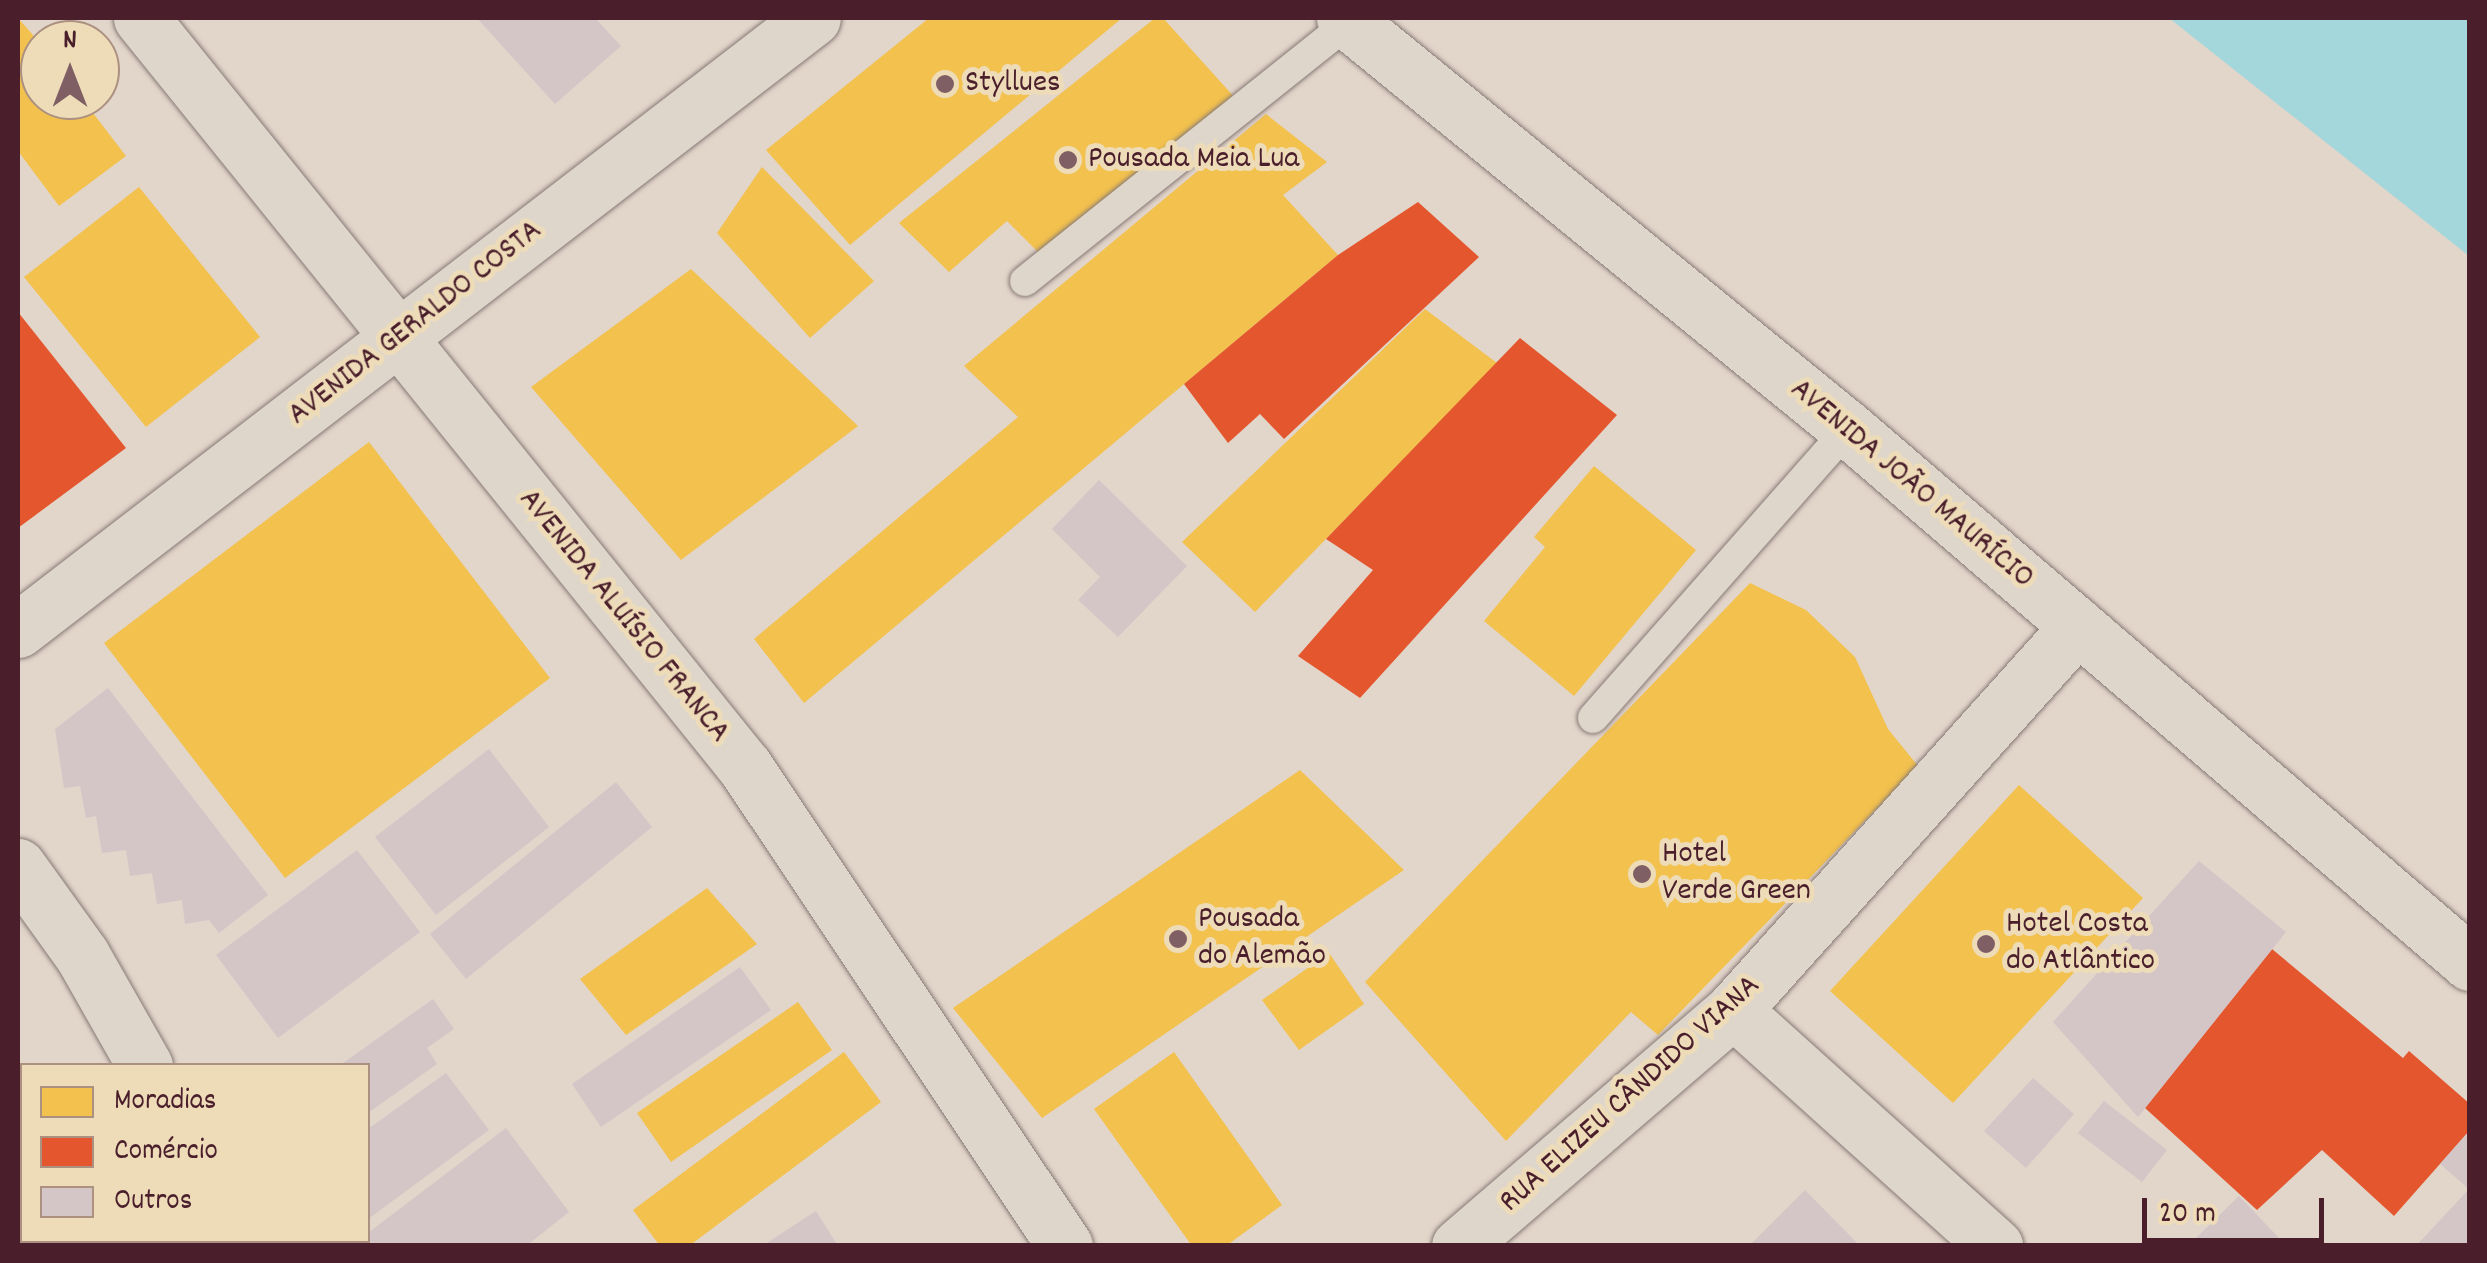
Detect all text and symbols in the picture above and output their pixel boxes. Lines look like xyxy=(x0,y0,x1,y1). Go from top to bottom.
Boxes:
north arrow xyxy=(20,20,120,120)
text: N xyxy=(63,22,77,62)
place label: Styllues xyxy=(965,65,1060,103)
marker: Styllues xyxy=(934,73,956,95)
place label: Pousada Meia Lua xyxy=(1088,141,1299,179)
marker: Pousada Meia Lua xyxy=(1057,149,1079,171)
street label: AVENIDA GERALDO COSTA xyxy=(281,213,551,435)
street label: AVENIDA JOÃO MAURÍCIO xyxy=(1781,372,2041,598)
street label: AVENIDA ALUÍSIO FRANCA xyxy=(509,482,737,752)
place label: Hotel Verde Green xyxy=(1662,837,1811,912)
marker: Hotel Verde Green xyxy=(1631,863,1653,885)
place label: Pousada do Alemão xyxy=(1198,902,1326,977)
place label: Hotel Costa do Atlântico xyxy=(2006,907,2155,982)
marker: Pousada do Alemão xyxy=(1167,928,1189,950)
marker: Hotel Costa do Atlântico xyxy=(1975,933,1997,955)
street label: RUA ELIZEU CÂNDIDO VIANA xyxy=(1493,968,1769,1222)
legend xyxy=(20,1063,370,1243)
text: Moradias xyxy=(114,1081,216,1124)
text: Comércio xyxy=(114,1131,218,1174)
scale bar xyxy=(2147,1178,2330,1240)
text: Outros xyxy=(114,1181,192,1224)
text: 20 m xyxy=(2159,1194,2216,1237)

